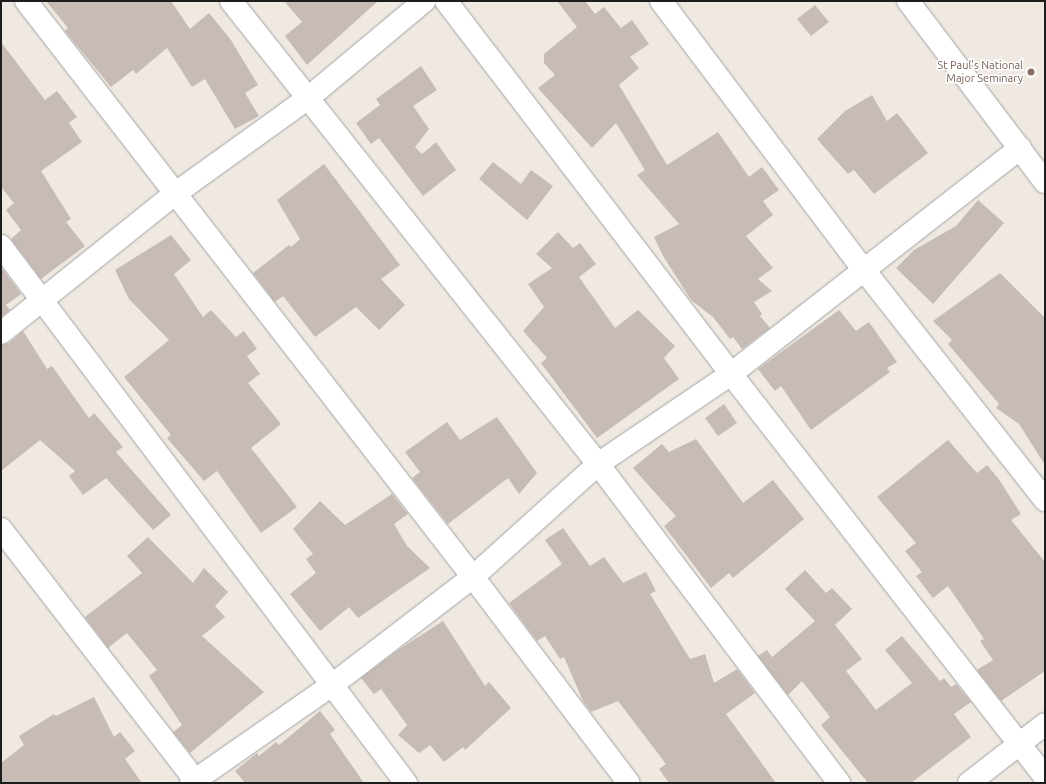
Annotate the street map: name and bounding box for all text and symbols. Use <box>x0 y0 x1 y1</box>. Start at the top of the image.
place label: St Paul's National Major Seminary <box>937 59 1023 85</box>
marker: St Paul's National Major Seminary <box>1026 67 1036 77</box>

